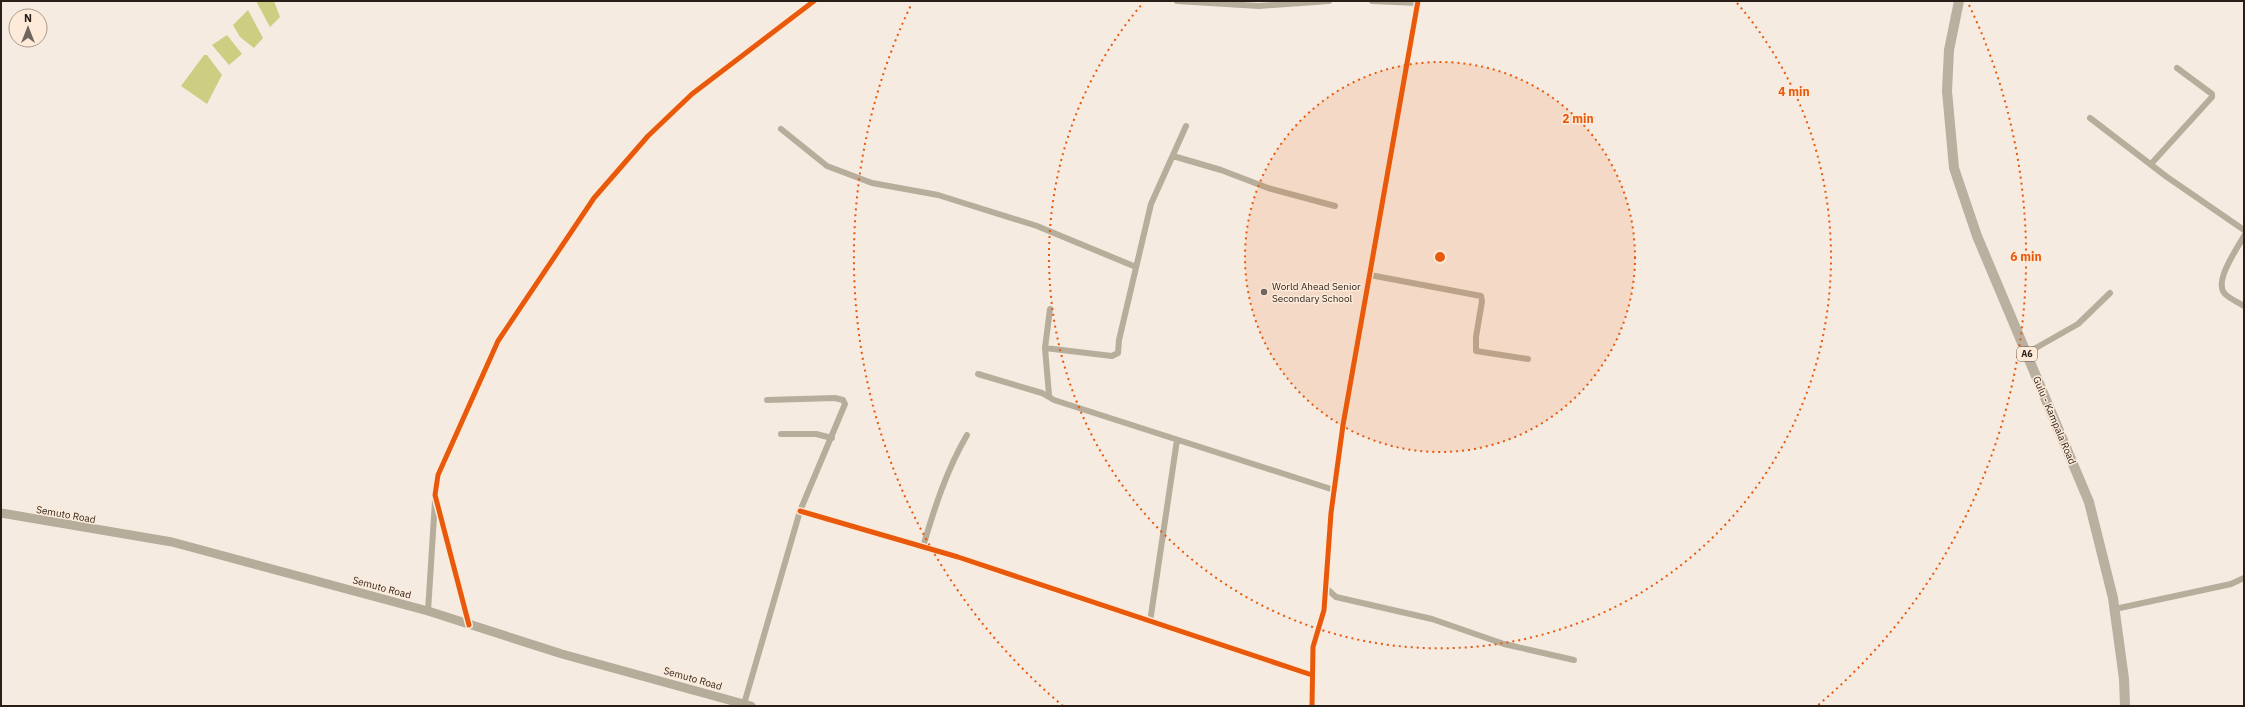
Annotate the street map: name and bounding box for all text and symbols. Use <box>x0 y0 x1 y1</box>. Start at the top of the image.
north arrow <box>8 8 48 48</box>
text: N <box>24 11 32 25</box>
text: 4 min <box>1778 84 1810 99</box>
text: 2 min <box>1562 111 1594 126</box>
text: 6 min <box>2010 249 2042 264</box>
centre of rings <box>1433 250 1447 264</box>
place label: World Ahead Senior Secondary School <box>1272 280 1361 305</box>
marker: World Ahead Senior Secondary School <box>1259 287 1269 297</box>
road number: A6 <box>2017 347 2037 361</box>
street label: Gulu - Kampala Road <box>2030 374 2079 466</box>
street label: Semuto Road <box>35 503 97 526</box>
street label: Semuto Road <box>351 573 413 602</box>
street label: Semuto Road <box>662 664 724 693</box>

